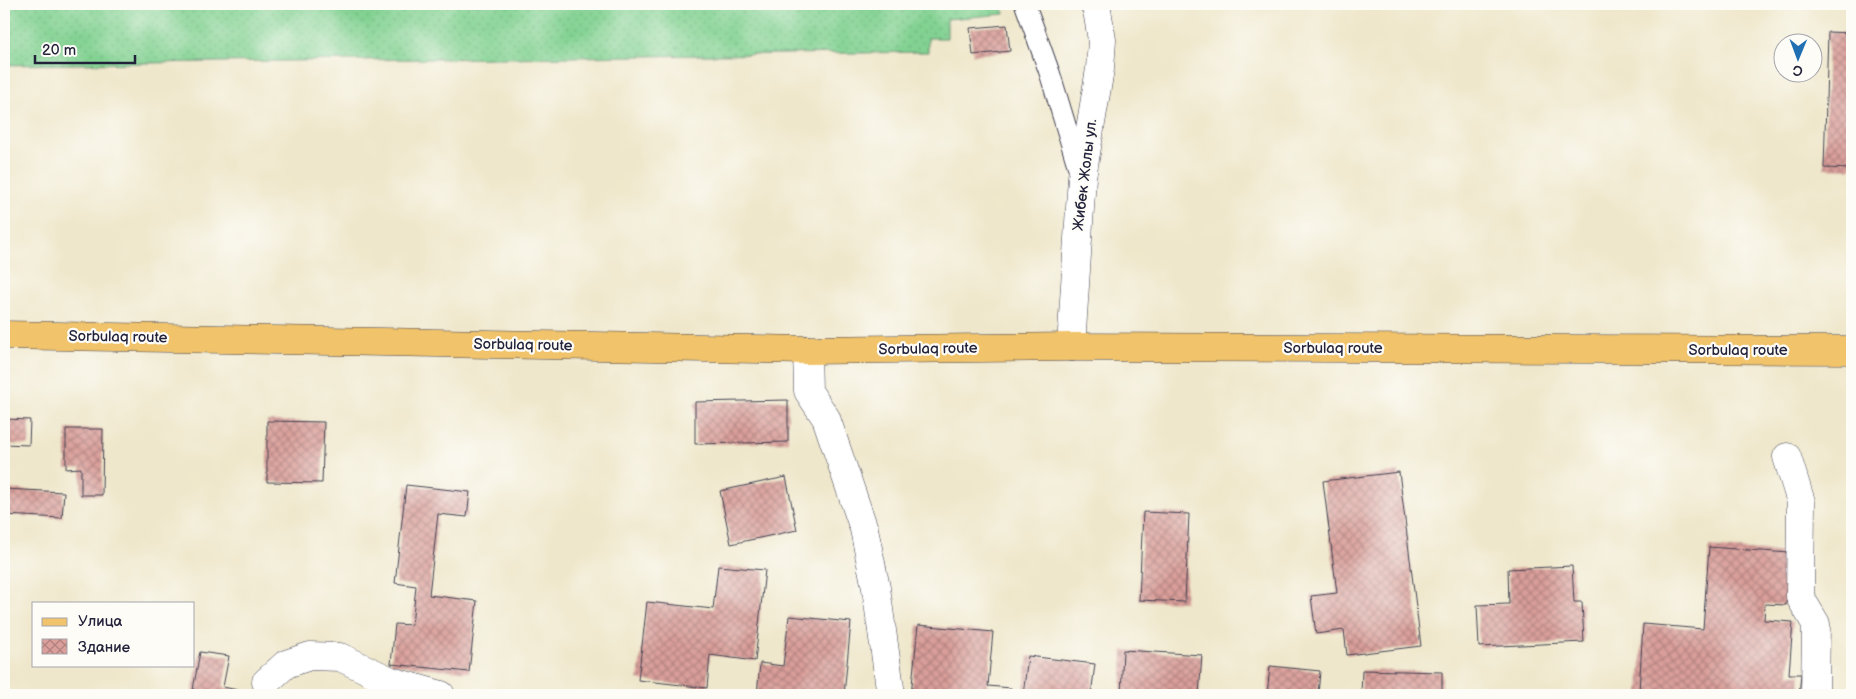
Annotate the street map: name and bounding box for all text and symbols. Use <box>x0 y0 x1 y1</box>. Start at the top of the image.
scale bar <box>35 32 135 64</box>
north arrow <box>1774 32 1824 82</box>
text: 20 m <box>42 41 76 60</box>
text: С <box>1793 62 1803 79</box>
street label: Жибек Жолы ул. <box>1069 118 1101 232</box>
street label: Sorbulaq route <box>68 327 168 347</box>
street label: Sorbulaq route <box>473 335 573 355</box>
street label: Sorbulaq route <box>878 339 978 359</box>
street label: Sorbulaq route <box>1283 339 1383 358</box>
street label: Sorbulaq route <box>1688 341 1788 360</box>
legend <box>32 602 195 666</box>
text: Улица <box>78 612 123 631</box>
text: Здание <box>78 638 130 657</box>

